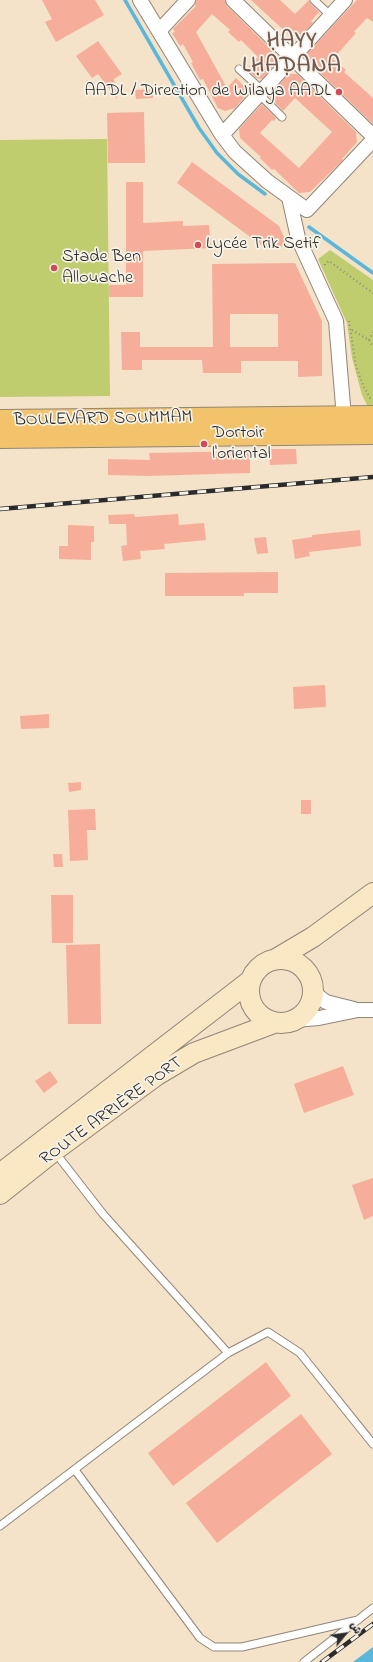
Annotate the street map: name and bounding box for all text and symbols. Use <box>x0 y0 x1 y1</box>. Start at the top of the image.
district label: ḤAYY LḤAḌANA <box>242 29 342 80</box>
place label: AADL / Direction de Wilaya AADL <box>84 81 331 103</box>
marker: AADL / Direction de Wilaya AADL <box>334 87 344 97</box>
place label: Lycée Trik Setif <box>206 234 321 256</box>
marker: Lycée Trik Setif <box>193 240 203 250</box>
place label: Stade Ben Allouache <box>62 247 141 290</box>
marker: Stade Ben Allouache <box>49 263 59 273</box>
street label: BOULEVARD SOUMMAM <box>13 408 193 432</box>
place label: Dortoir l'oriental <box>212 423 271 466</box>
marker: Dortoir l'oriental <box>199 439 209 449</box>
street label: ROUTE ARRIÈRE PORT <box>37 1053 187 1171</box>
north arrow <box>325 1614 365 1654</box>
text: ش <box>345 1619 365 1637</box>

